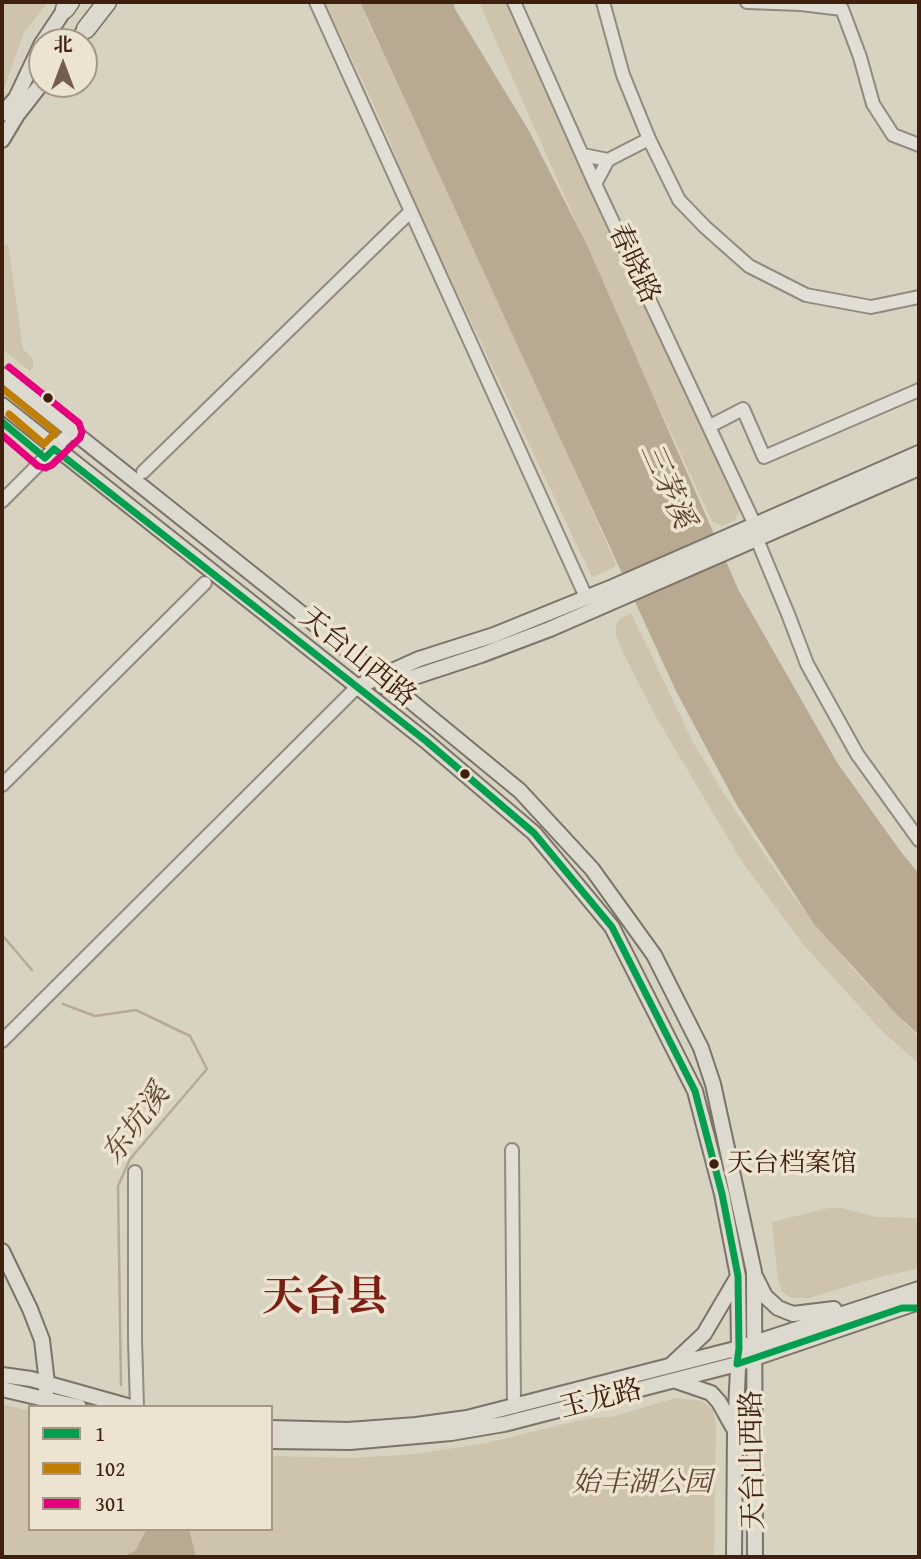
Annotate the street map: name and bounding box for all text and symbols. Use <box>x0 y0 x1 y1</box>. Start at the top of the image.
north arrow <box>28 28 98 98</box>
text: 北 <box>53 30 73 58</box>
street label: 春晓路 <box>600 219 666 309</box>
unlabelled marker <box>41 391 55 405</box>
water label: 三茅溪 <box>631 438 701 534</box>
street label: 天台山西路 <box>292 601 422 715</box>
unlabelled marker <box>458 767 472 781</box>
water label: 东坑溪 <box>96 1078 178 1172</box>
place label: 天台档案馆 <box>727 1148 857 1180</box>
marker: 天台档案馆 <box>707 1157 721 1171</box>
district label: 天台县 <box>262 1274 388 1324</box>
street label: 玉龙路 <box>556 1374 646 1426</box>
street label: 天台山西路 <box>736 1390 772 1530</box>
legend <box>28 1405 273 1531</box>
text: 1 <box>95 1418 105 1449</box>
text: 102 <box>95 1453 125 1484</box>
park label: 始丰湖公园 <box>572 1467 712 1501</box>
text: 301 <box>95 1488 125 1519</box>

